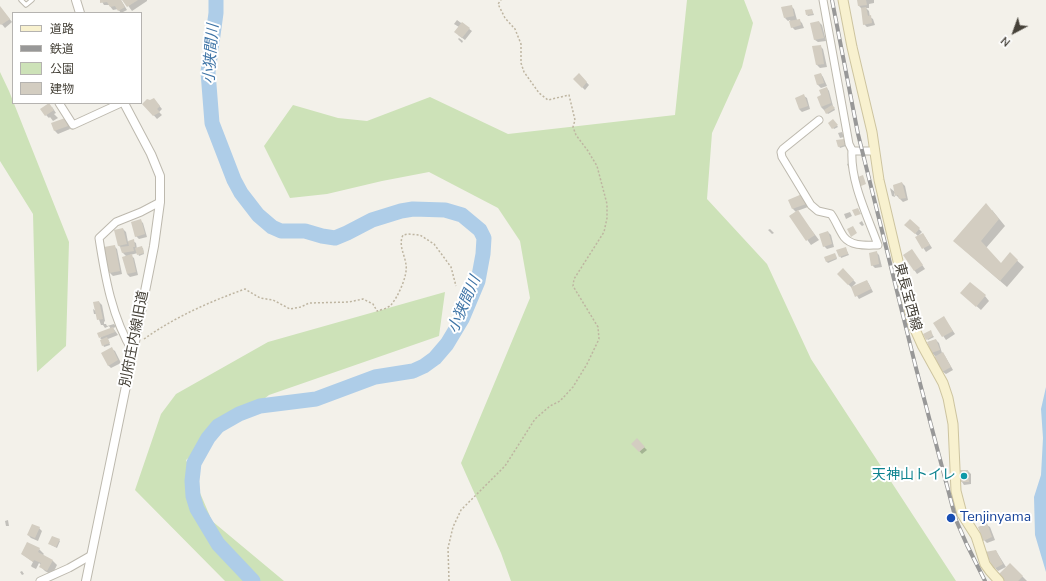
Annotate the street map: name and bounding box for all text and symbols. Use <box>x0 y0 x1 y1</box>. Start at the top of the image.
legend <box>12 12 142 104</box>
north arrow <box>994 12 1034 52</box>
text: 道路 <box>50 21 74 37</box>
water label: 小狭間川 <box>201 23 223 85</box>
text: N <box>998 33 1014 50</box>
text: 鉄道 <box>50 41 74 57</box>
text: 公園 <box>50 61 74 77</box>
text: 建物 <box>50 81 74 97</box>
street label: 東長宝西線 <box>890 261 924 333</box>
water label: 小狭間川 <box>445 274 485 336</box>
street label: 別府庄内線旧道 <box>117 289 153 389</box>
place label: 天神山トイレ <box>872 468 956 484</box>
marker: 天神山トイレ <box>959 471 969 481</box>
place label: Tenjinyama <box>960 510 1031 526</box>
marker: Tenjinyama <box>945 512 957 524</box>

